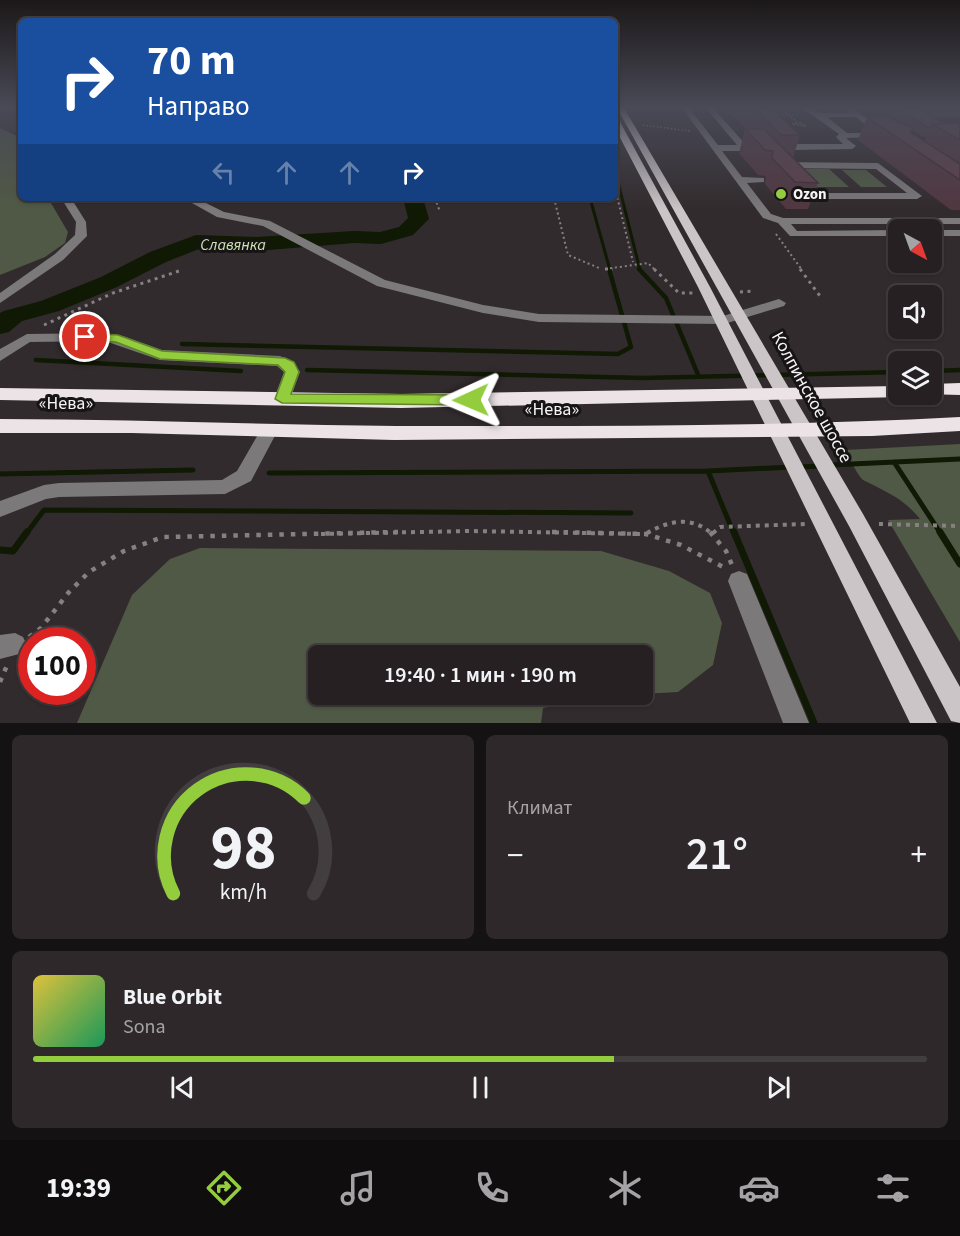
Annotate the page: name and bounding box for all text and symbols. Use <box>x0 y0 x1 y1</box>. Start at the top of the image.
text: 70 m <box>147 31 236 91</box>
icon: right <box>48 42 126 120</box>
text: Направо <box>147 87 250 126</box>
icon: left <box>207 156 240 189</box>
icon: ahead <box>270 156 303 189</box>
icon: ahead <box>333 156 366 189</box>
icon: right <box>396 156 429 189</box>
place label: Ozon <box>793 184 827 205</box>
marker: Ozon <box>774 187 788 201</box>
north arrow <box>888 219 942 273</box>
map controls <box>888 219 942 405</box>
water label: Славянка <box>200 234 266 256</box>
button: sound <box>888 285 942 339</box>
pin <box>59 311 110 362</box>
icon: arrive <box>68 320 101 353</box>
street label: Колпинское шоссе <box>765 327 858 468</box>
button: layers <box>888 351 942 405</box>
position arrow <box>439 368 503 432</box>
street label: «Нева» <box>39 391 93 416</box>
street label: «Нева» <box>525 397 579 422</box>
speed limit sign: 100 <box>18 627 96 705</box>
text: 19:40 · 1 мин · 190 m <box>384 659 577 691</box>
text: Климат <box>507 794 573 822</box>
text: 98 <box>210 804 276 893</box>
text: 21° <box>686 823 748 887</box>
text: − <box>507 832 523 879</box>
text: + <box>911 832 927 879</box>
text: km/h <box>219 877 267 908</box>
text: Blue Orbit <box>123 981 222 1013</box>
text: Sona <box>123 1013 166 1041</box>
icon: previous <box>166 1071 199 1104</box>
icon: pause <box>464 1071 497 1104</box>
icon: next <box>762 1071 795 1104</box>
icon: directions <box>203 1167 245 1209</box>
icon: music <box>337 1167 379 1209</box>
icon: phone <box>471 1167 513 1209</box>
icon: climate <box>604 1167 646 1209</box>
icon: car <box>738 1167 780 1209</box>
icon: filters <box>872 1167 914 1209</box>
text: 19:39 <box>46 1169 111 1208</box>

